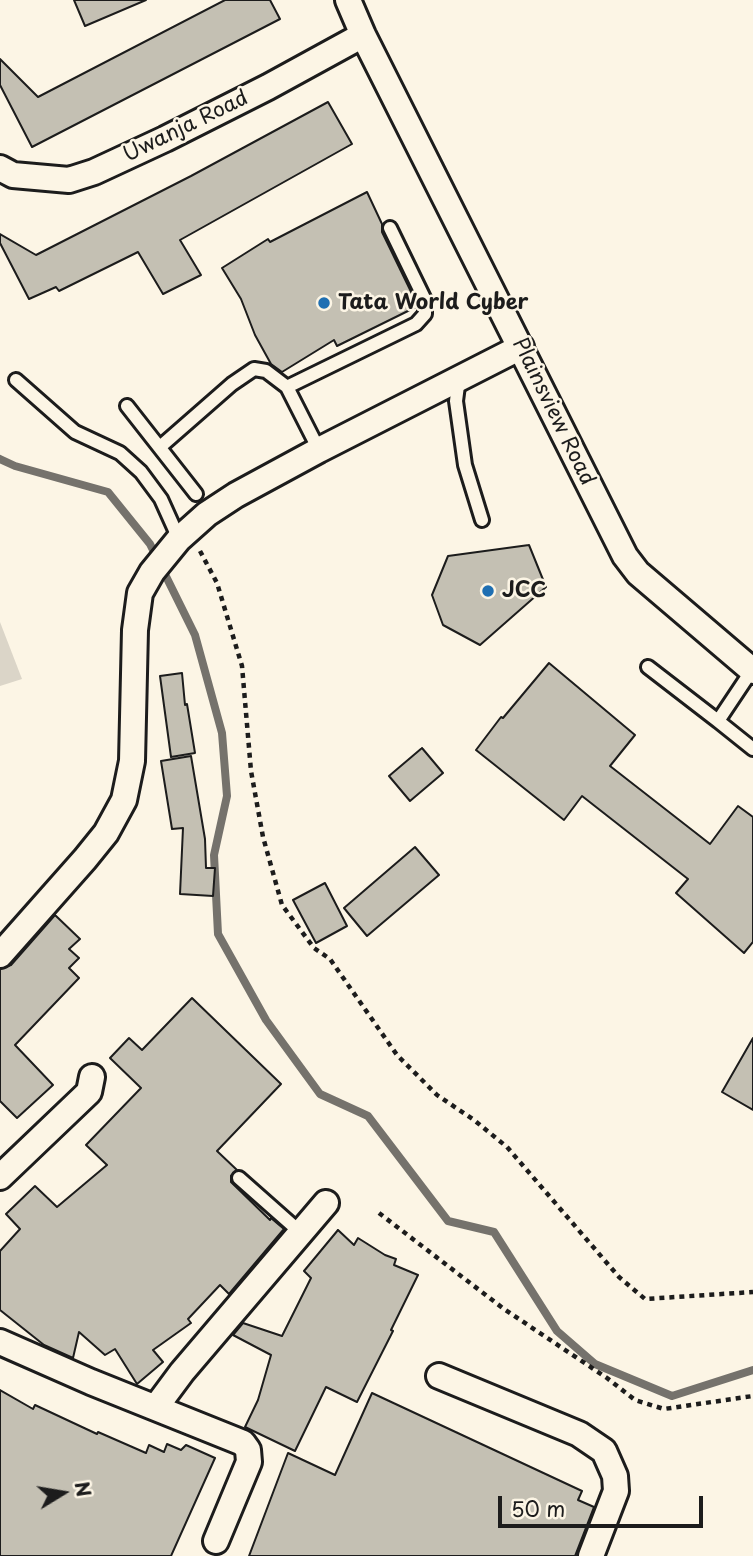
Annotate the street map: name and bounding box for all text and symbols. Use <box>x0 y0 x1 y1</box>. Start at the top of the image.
street label: Uwanja Road <box>120 86 252 168</box>
place label: Tata World Cyber <box>338 290 528 316</box>
marker: Tata World Cyber <box>316 295 332 311</box>
street label: Plainsview Road <box>506 334 600 490</box>
place label: JCC <box>502 578 546 604</box>
marker: JCC <box>480 583 496 599</box>
north arrow <box>28 1458 98 1528</box>
text: N <box>68 1479 99 1499</box>
scale bar <box>501 1482 706 1526</box>
text: 50 m <box>511 1492 565 1524</box>

